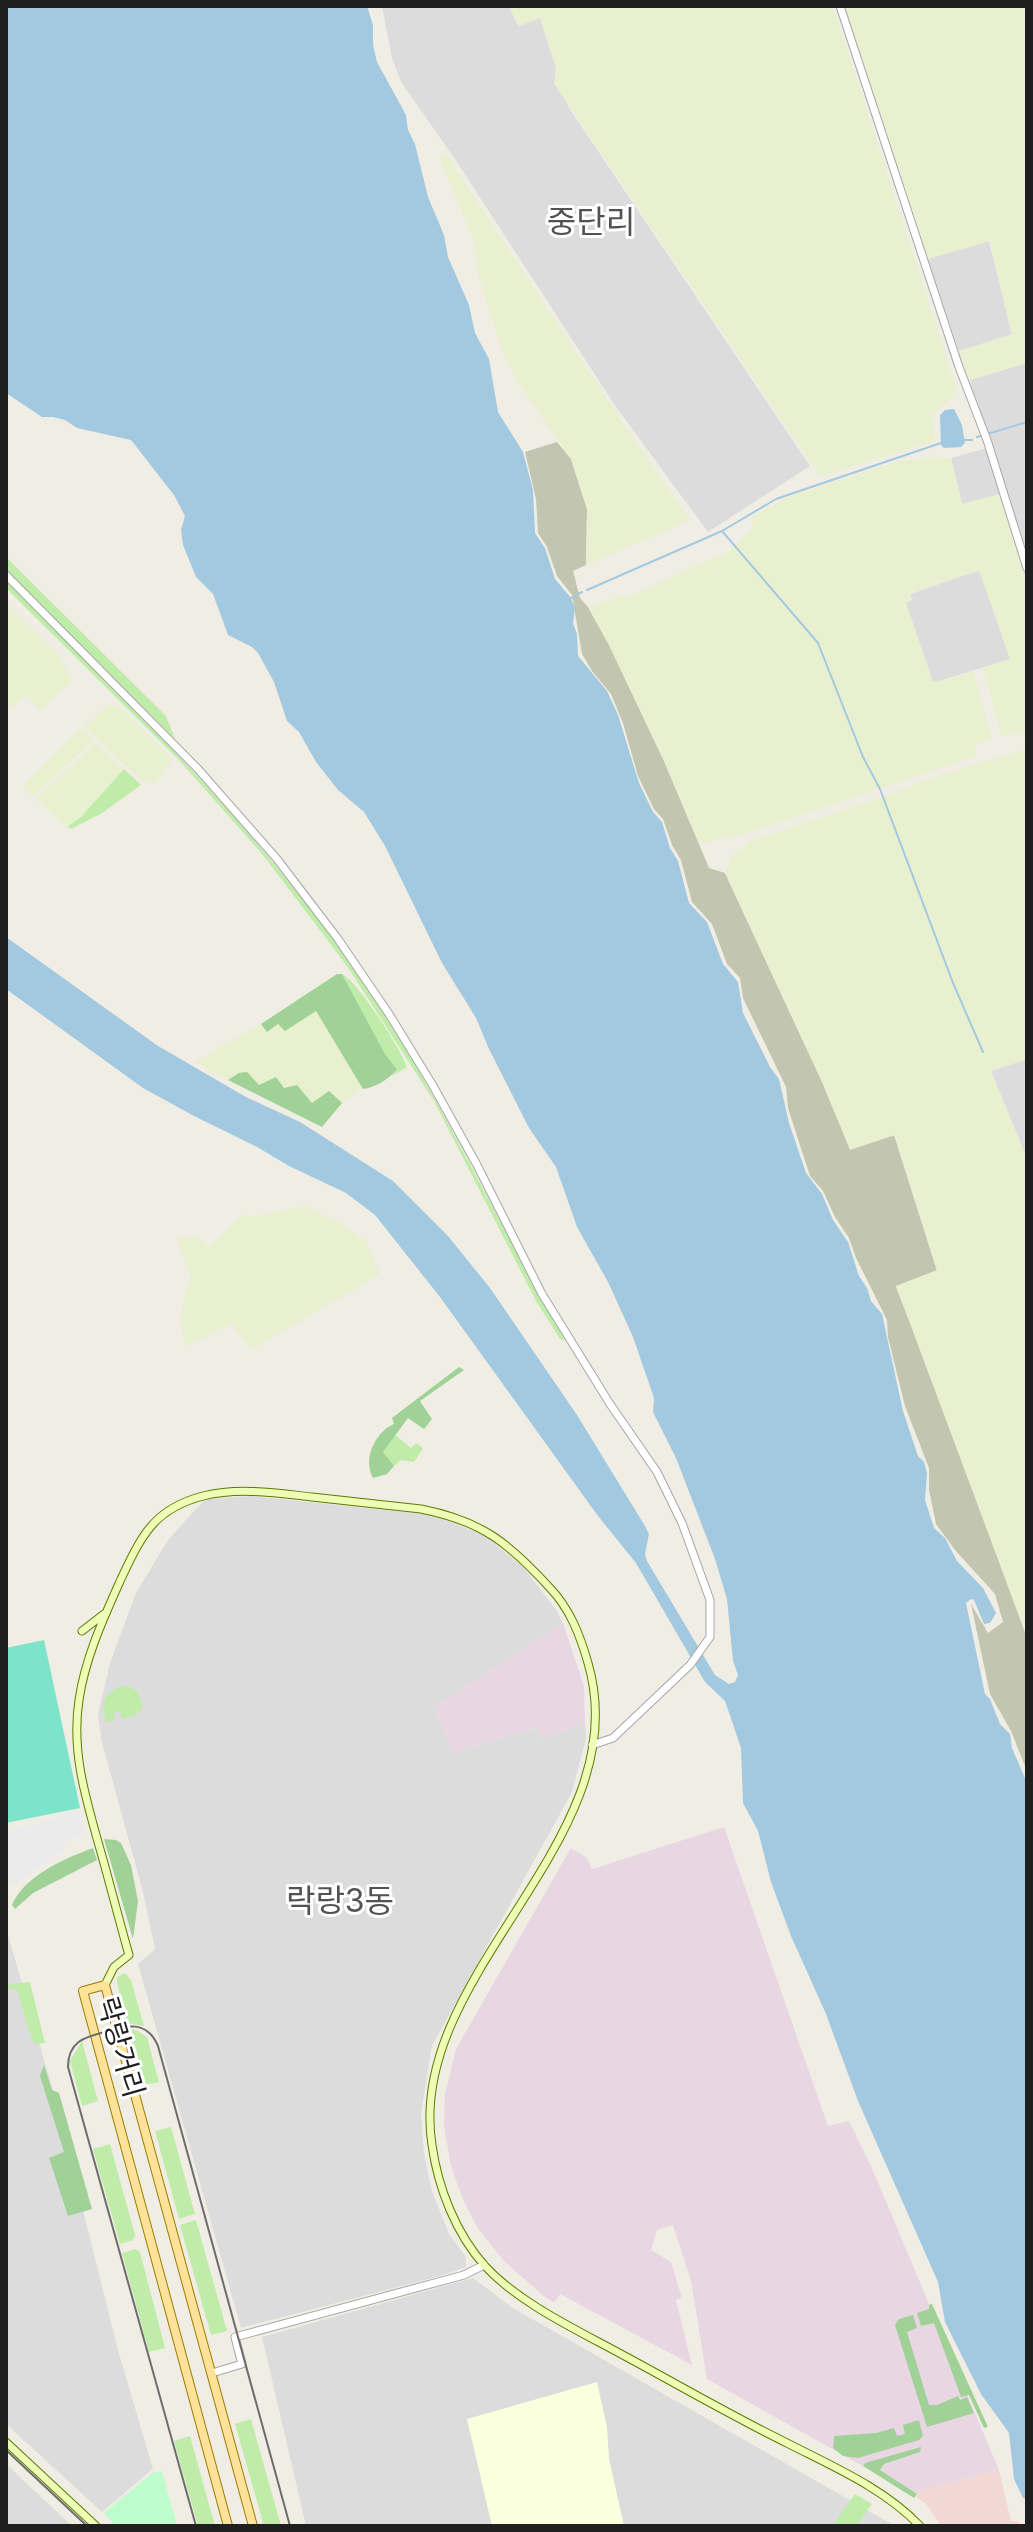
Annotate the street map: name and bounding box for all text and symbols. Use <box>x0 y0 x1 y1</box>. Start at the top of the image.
district label: 중단리 <box>547 202 635 241</box>
district label: 락랑3동 <box>286 1881 394 1920</box>
street label: 락랑거리 <box>90 1993 152 2101</box>

